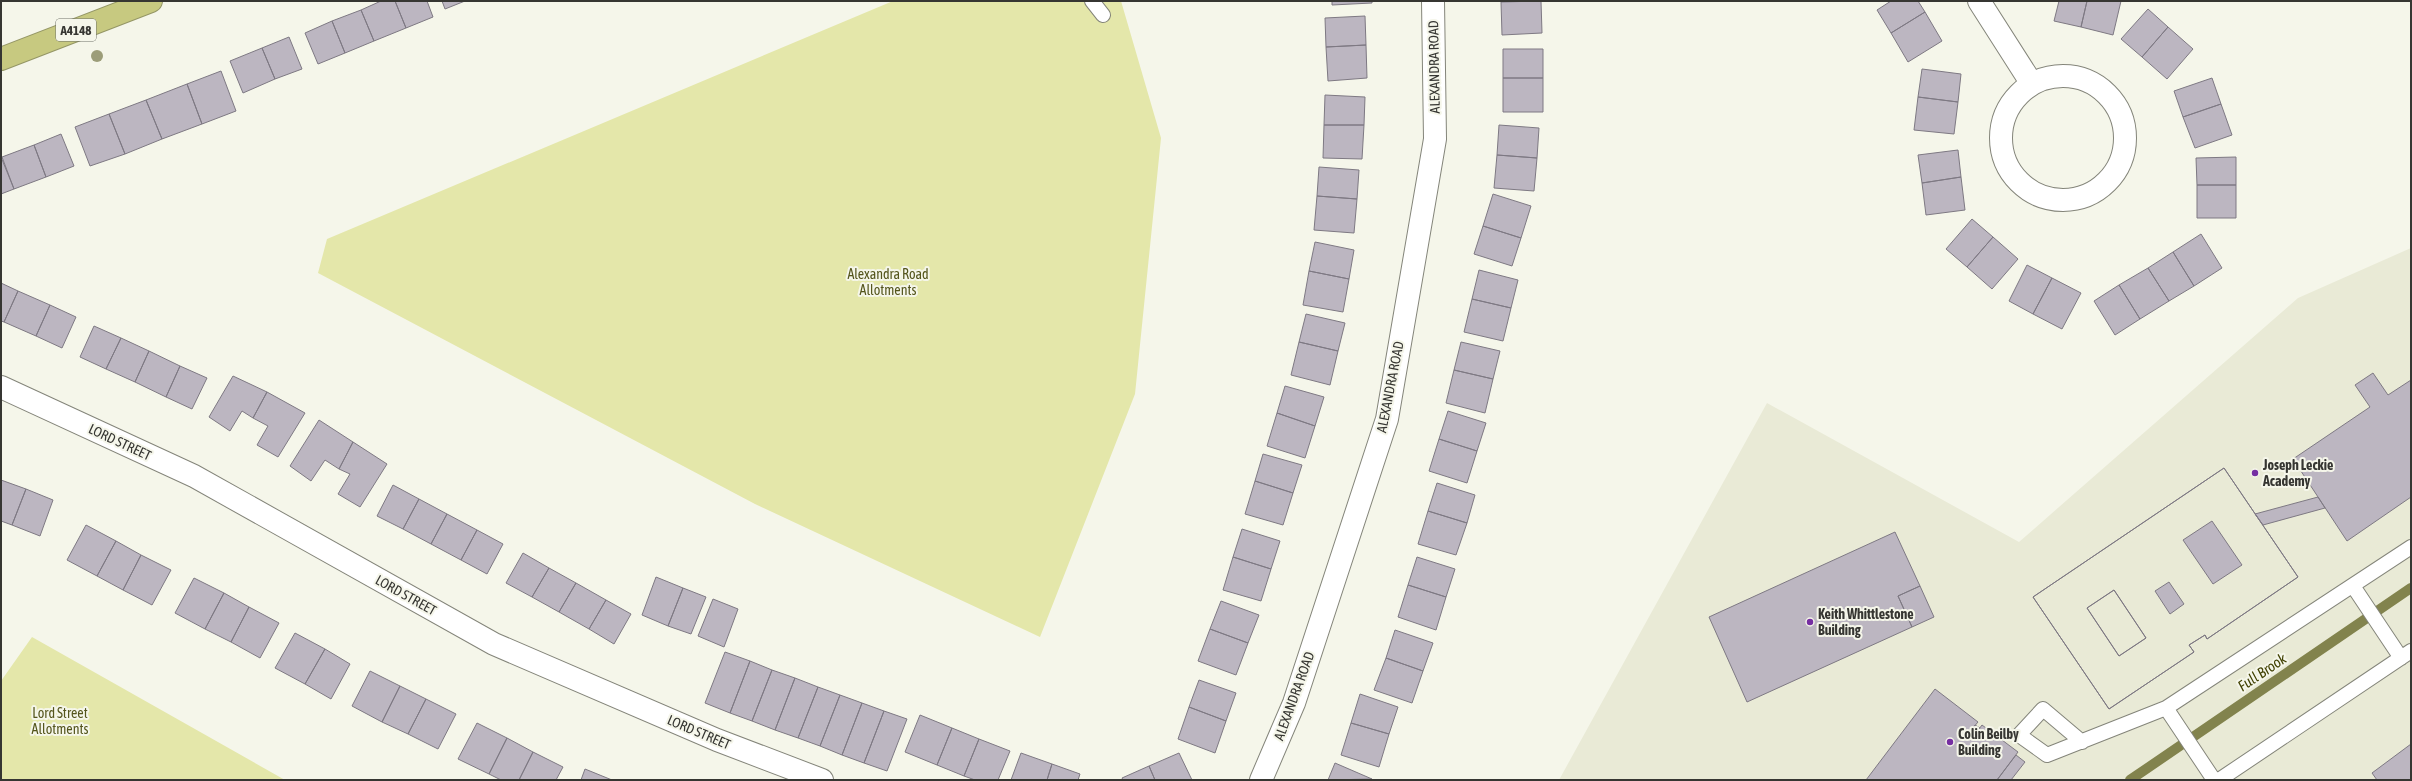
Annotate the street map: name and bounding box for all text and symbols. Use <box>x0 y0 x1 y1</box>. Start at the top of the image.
road number: A4148 <box>56 19 96 41</box>
street label: ALEXANDRA ROAD <box>1425 20 1443 114</box>
park label: Alexandra Road Allotments <box>847 266 929 298</box>
street label: ALEXANDRA ROAD <box>1373 340 1407 434</box>
street label: LORD STREET <box>86 421 154 463</box>
place label: Joseph Leckie Academy <box>2262 457 2333 489</box>
marker: Joseph Leckie Academy <box>2250 468 2260 478</box>
street label: LORD STREET <box>373 572 439 618</box>
place label: Keith Whittlestone Building <box>1818 606 1914 638</box>
marker: Keith Whittlestone Building <box>1805 617 1815 627</box>
street label: ALEXANDRA ROAD <box>1271 649 1317 742</box>
water label: Full Brook <box>2234 649 2290 694</box>
park label: Lord Street Allotments <box>32 705 89 737</box>
street label: LORD STREET <box>665 712 733 752</box>
place label: Colin Beilby Building <box>1958 726 2019 758</box>
marker: Colin Beilby Building <box>1945 737 1955 747</box>

